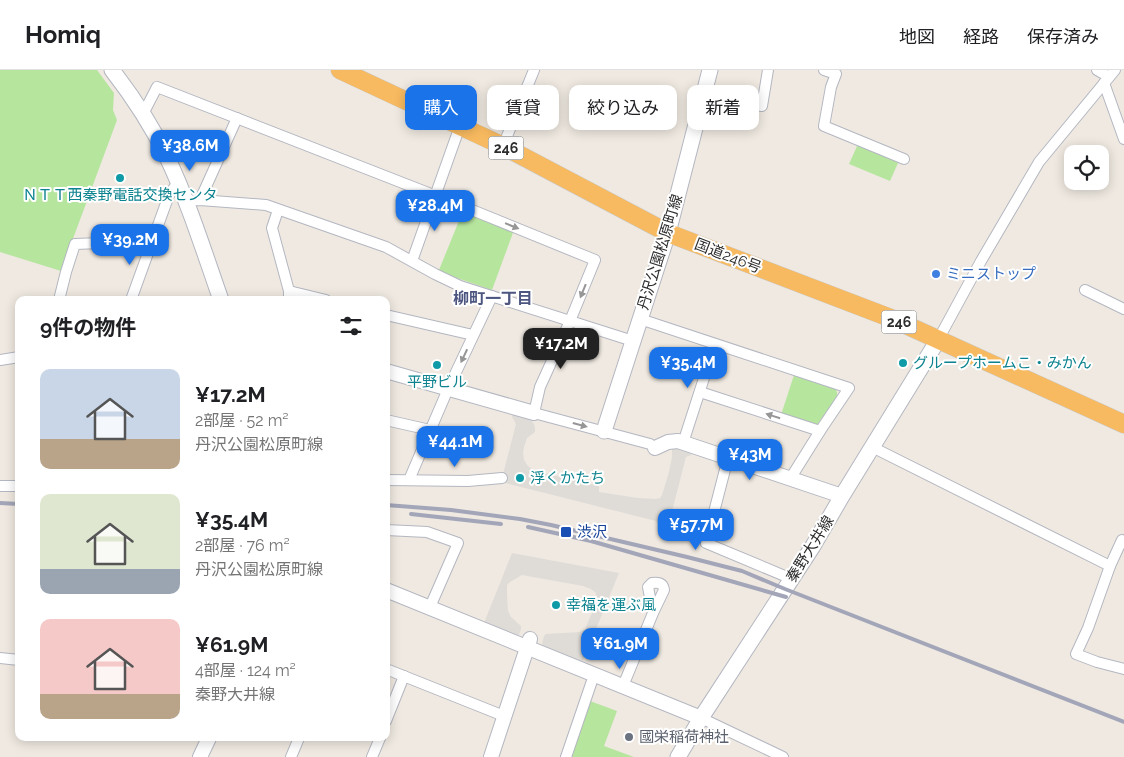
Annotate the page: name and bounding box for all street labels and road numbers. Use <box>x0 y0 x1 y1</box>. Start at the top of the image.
road number: 246 <box>488 136 524 160</box>
street label: 丹沢公園松原町線 <box>634 192 686 312</box>
street label: 国道246号 <box>692 235 764 277</box>
road number: 246 <box>882 310 916 334</box>
street label: 秦野大井線 <box>782 512 838 586</box>

